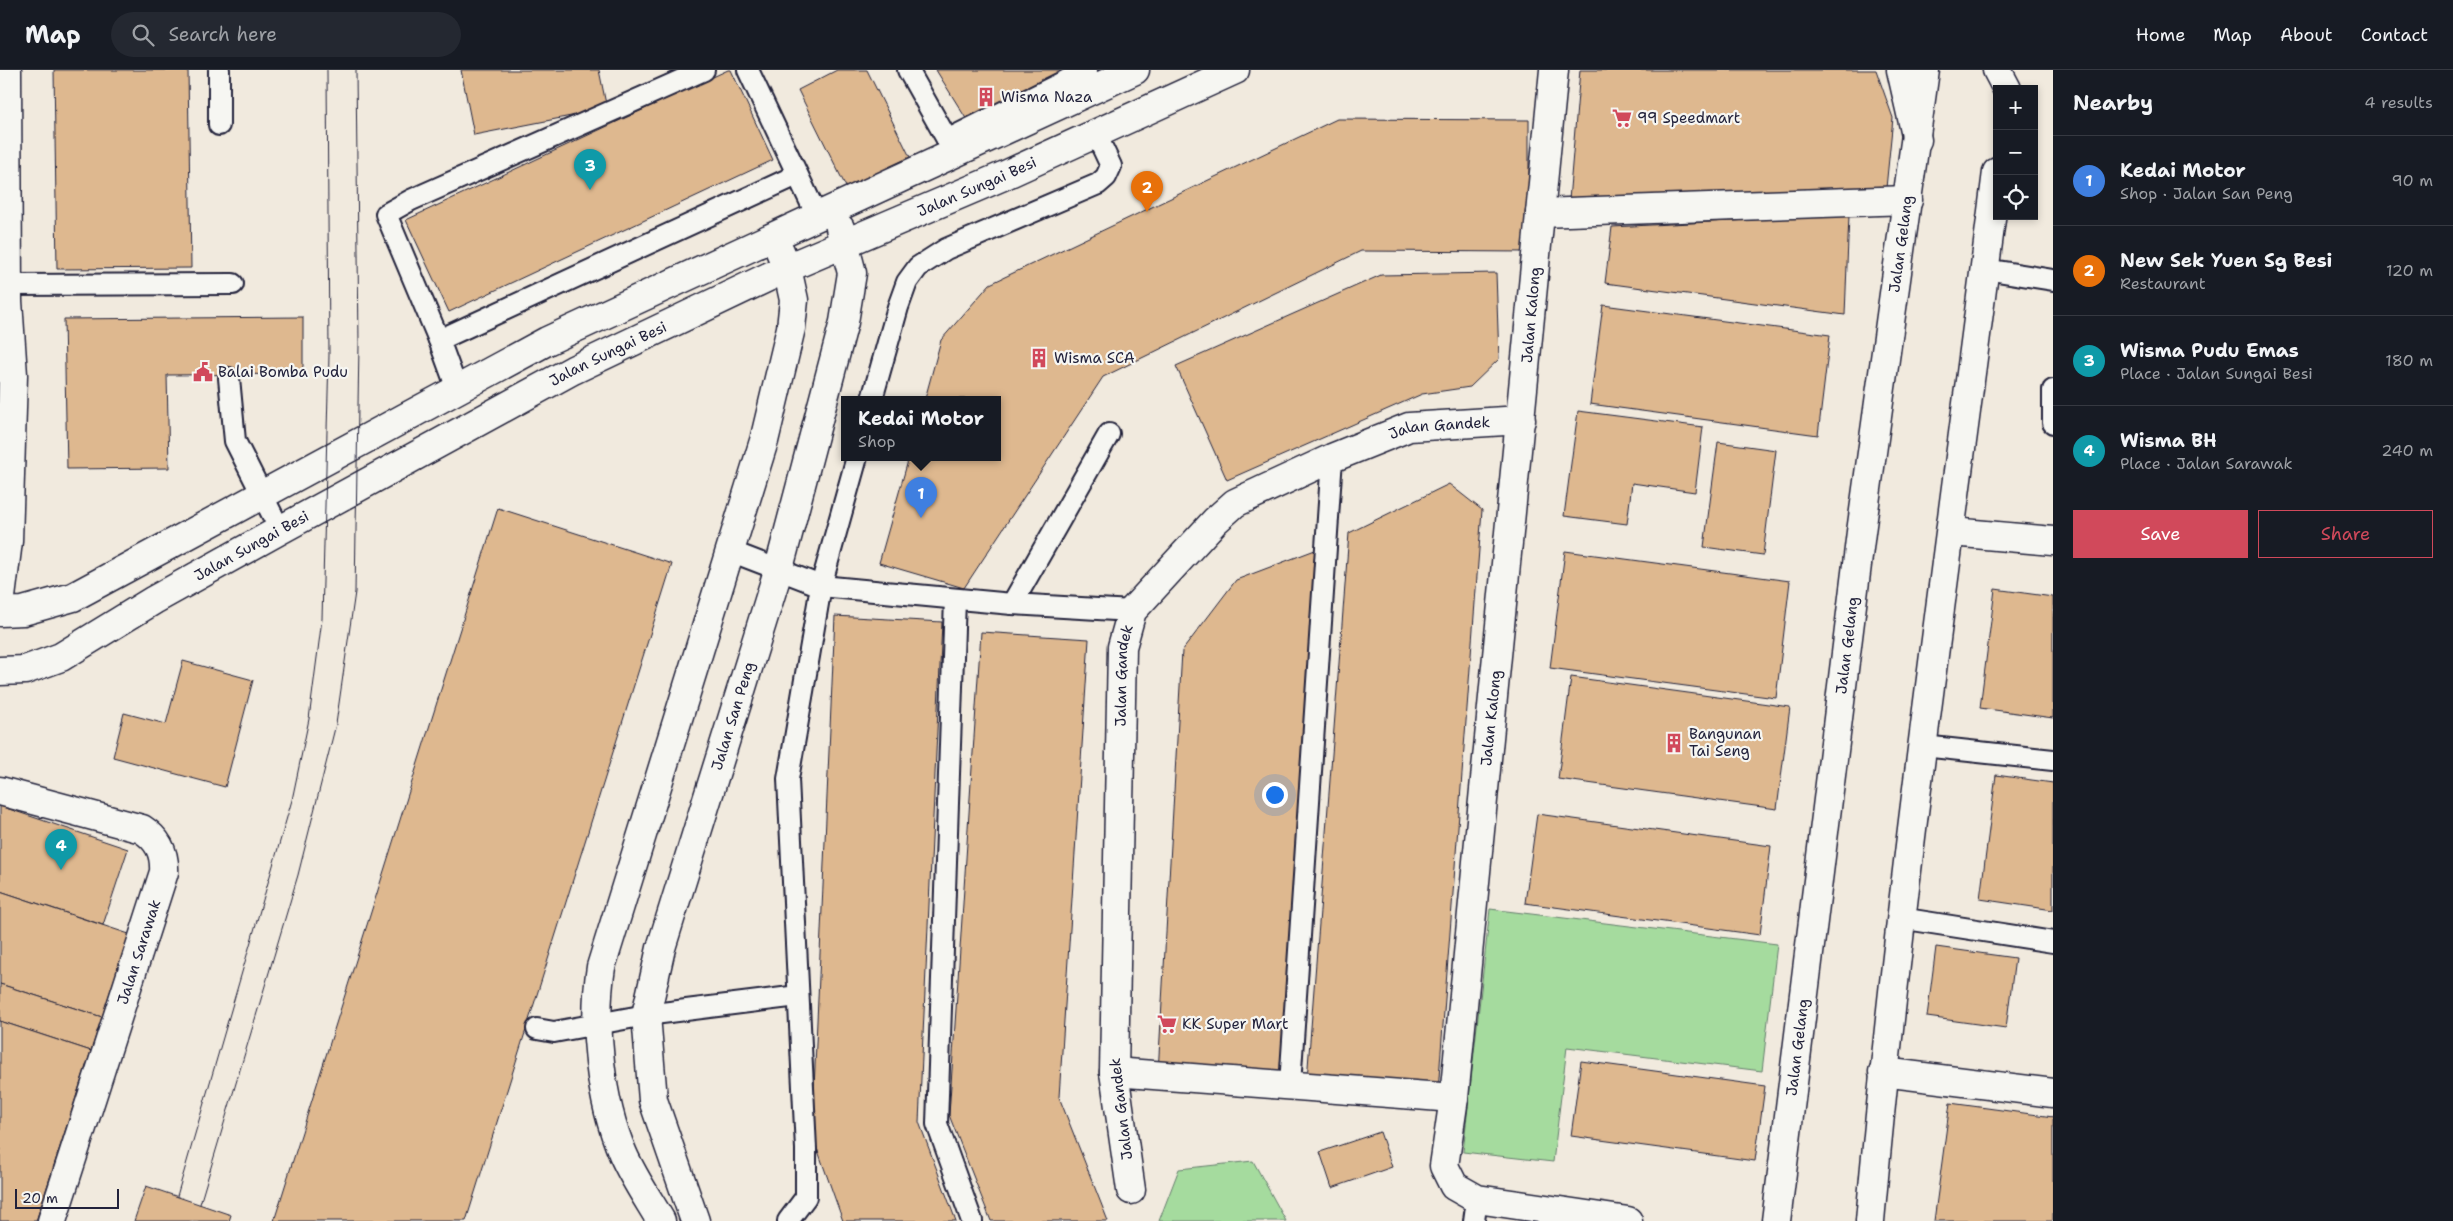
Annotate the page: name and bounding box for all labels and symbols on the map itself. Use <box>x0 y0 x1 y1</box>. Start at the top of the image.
building icon: Wisma Naza <box>975 86 997 108</box>
place label: Wisma Naza <box>1001 87 1093 107</box>
supermarket icon: 99 Speedmart <box>1611 107 1633 129</box>
place label: 99 Speedmart <box>1637 108 1740 128</box>
pin: 3 <box>574 149 606 190</box>
street label: Jalan Sungai Besi <box>914 152 1040 221</box>
pin: 2 <box>1131 171 1163 212</box>
street label: Jalan Gelang <box>1884 194 1918 294</box>
street label: Jalan Kalong <box>1517 266 1545 364</box>
street label: Jalan Sungai Besi <box>546 317 670 391</box>
building icon: Wisma SCA <box>1028 347 1050 369</box>
place label: Wisma SCA <box>1054 348 1135 368</box>
public building icon: Balai Bomba Pudu <box>192 361 214 383</box>
place label: Balai Bomba Pudu <box>218 362 348 382</box>
street label: Jalan Gandek <box>1386 412 1491 444</box>
pin: 1 <box>905 477 937 518</box>
street label: Jalan Sungai Besi <box>191 506 313 586</box>
street label: Jalan Gelang <box>1831 595 1863 695</box>
street label: Jalan Gandek <box>1111 622 1138 727</box>
street label: Jalan San Peng <box>707 659 759 773</box>
street label: Jalan Kalong <box>1476 669 1506 767</box>
place label: Bangunan Tai Seng <box>1689 724 1761 761</box>
building icon: Bangunan Tai Seng <box>1663 732 1685 754</box>
your location <box>1262 782 1288 808</box>
pin: 4 <box>45 829 77 870</box>
street label: Jalan Sarawak <box>113 897 165 1007</box>
street label: Jalan Gelang <box>1781 997 1813 1097</box>
supermarket icon: KK Super Mart <box>1156 1013 1178 1035</box>
place label: KK Super Mart <box>1182 1014 1288 1034</box>
street label: Jalan Gandek <box>1105 1057 1137 1161</box>
scale bar <box>15 1186 119 1209</box>

